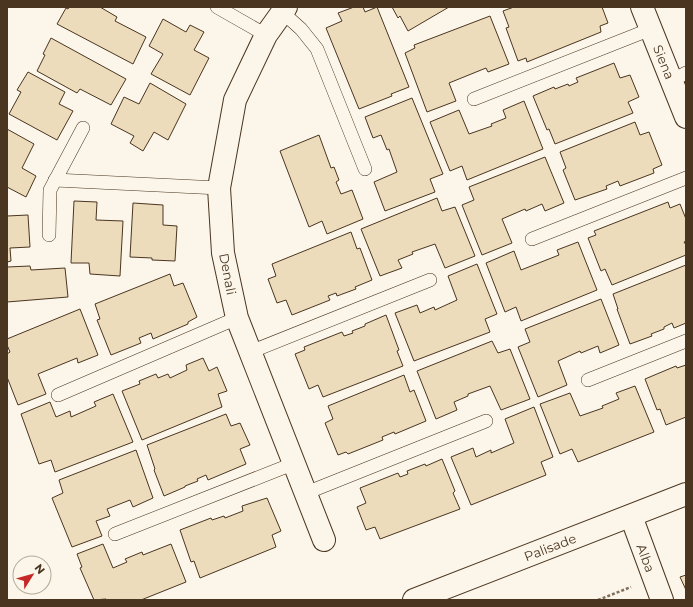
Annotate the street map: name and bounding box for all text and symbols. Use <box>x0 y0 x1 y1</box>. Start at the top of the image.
street label: Siena <box>650 42 678 82</box>
street label: Denali <box>216 252 240 296</box>
street label: Palisade <box>522 530 578 564</box>
street label: Alba <box>633 542 659 574</box>
north arrow <box>12 555 52 595</box>
text: N <box>32 561 48 577</box>

